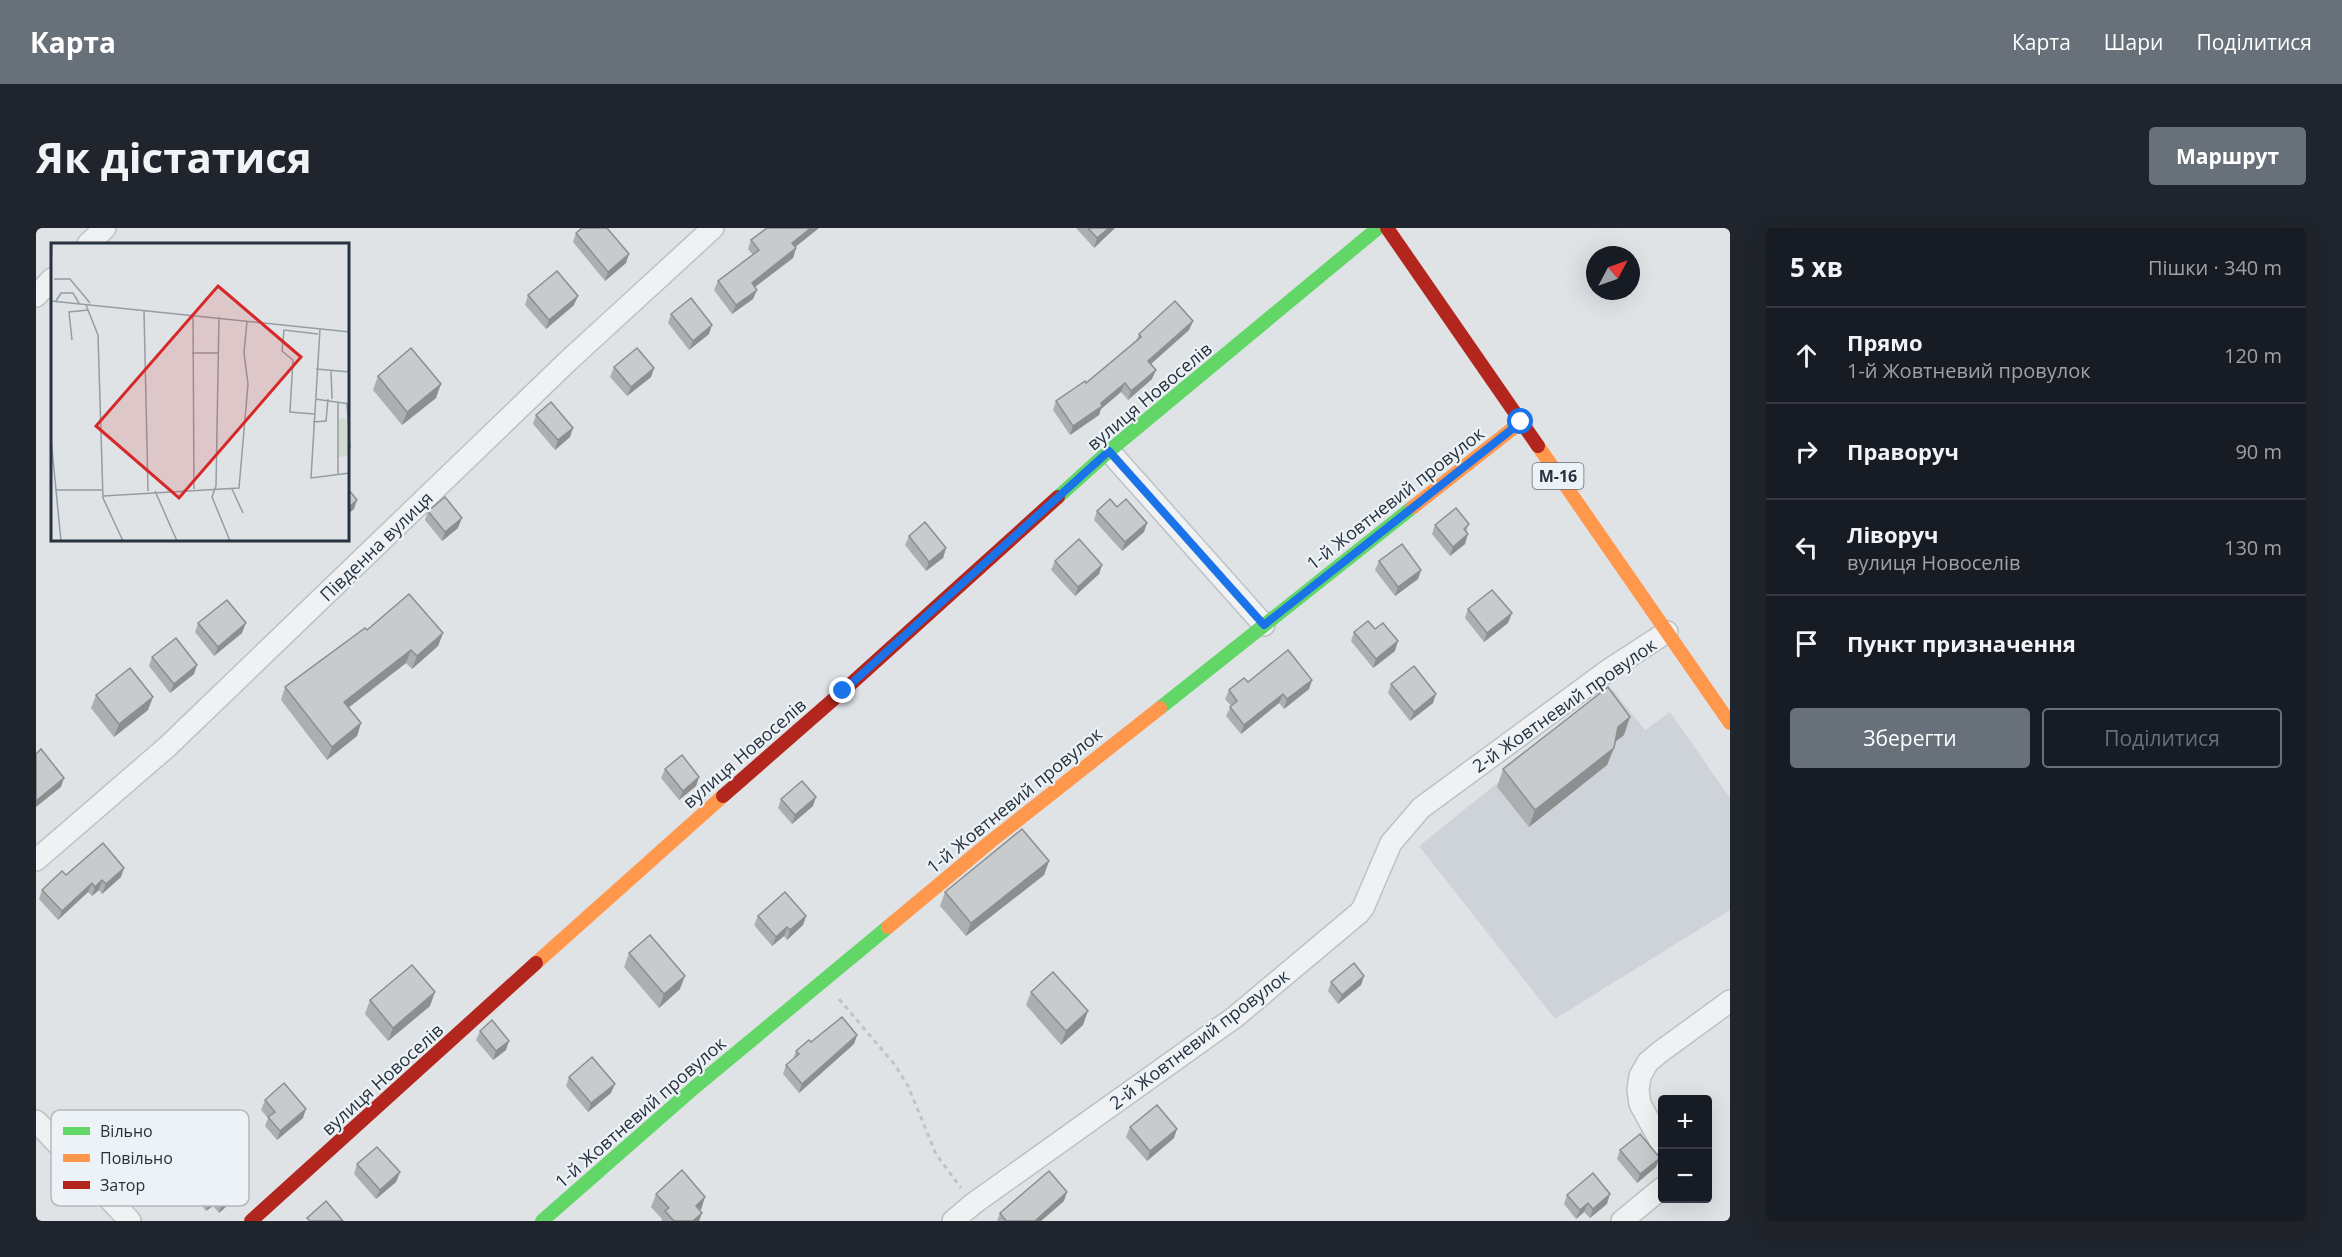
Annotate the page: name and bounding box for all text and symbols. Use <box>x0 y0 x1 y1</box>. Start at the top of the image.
text: Карта <box>30 23 116 61</box>
text: Карта <box>2012 28 2071 56</box>
text: Шари <box>2104 28 2163 56</box>
text: Поділитися <box>2196 28 2312 56</box>
button: Маршрут <box>2149 127 2306 185</box>
text: Як дістатися <box>36 128 312 185</box>
inset map <box>51 243 350 542</box>
north arrow <box>1586 246 1640 300</box>
text: 5 хв <box>1790 249 1843 285</box>
text: Пішки · 340 m <box>2148 254 2282 281</box>
text: Прямо <box>1847 327 1923 357</box>
street label: вулиця Новоселів <box>1081 337 1217 455</box>
icon: ahead <box>1790 339 1823 372</box>
text: 120 m <box>2224 342 2282 369</box>
text: 1-й Жовтневий провулок <box>1847 357 2091 384</box>
route start <box>1507 408 1533 434</box>
street label: 1-й Жовтневий провулок <box>1301 421 1489 575</box>
icon: right <box>1790 435 1823 468</box>
text: Праворуч <box>1847 436 1959 466</box>
text: 90 m <box>2235 438 2282 465</box>
road number: М-16 <box>1532 463 1583 489</box>
street label: Південна вулиця <box>314 486 438 606</box>
text: Ліворуч <box>1847 519 1938 549</box>
icon: left <box>1790 531 1823 564</box>
text: 130 m <box>2224 534 2282 561</box>
text: вулиця Новоселів <box>1847 549 2021 576</box>
icon: arrive <box>1790 627 1823 660</box>
text: Пункт призначення <box>1847 628 2076 658</box>
street label: 2-й Жовтневий провулок <box>1467 632 1661 778</box>
route end <box>829 677 855 703</box>
street label: вулиця Новоселів <box>677 693 811 813</box>
button: Зберегти <box>1790 708 2030 768</box>
button: Поділитися <box>2042 708 2282 768</box>
street label: 1-й Жовтневий провулок <box>921 721 1107 878</box>
street label: 2-й Жовтневий провулок <box>1104 963 1294 1115</box>
street label: вулиця Новоселів <box>316 1018 448 1140</box>
street label: 1-й Жовтневий провулок <box>549 1031 731 1193</box>
map controls <box>1658 1095 1712 1203</box>
button: + <box>1658 1095 1712 1149</box>
legend <box>51 1110 249 1206</box>
text: Вільно <box>100 1120 153 1142</box>
text: Повільно <box>100 1147 173 1169</box>
button: − <box>1658 1149 1712 1203</box>
text: Затор <box>100 1174 145 1196</box>

